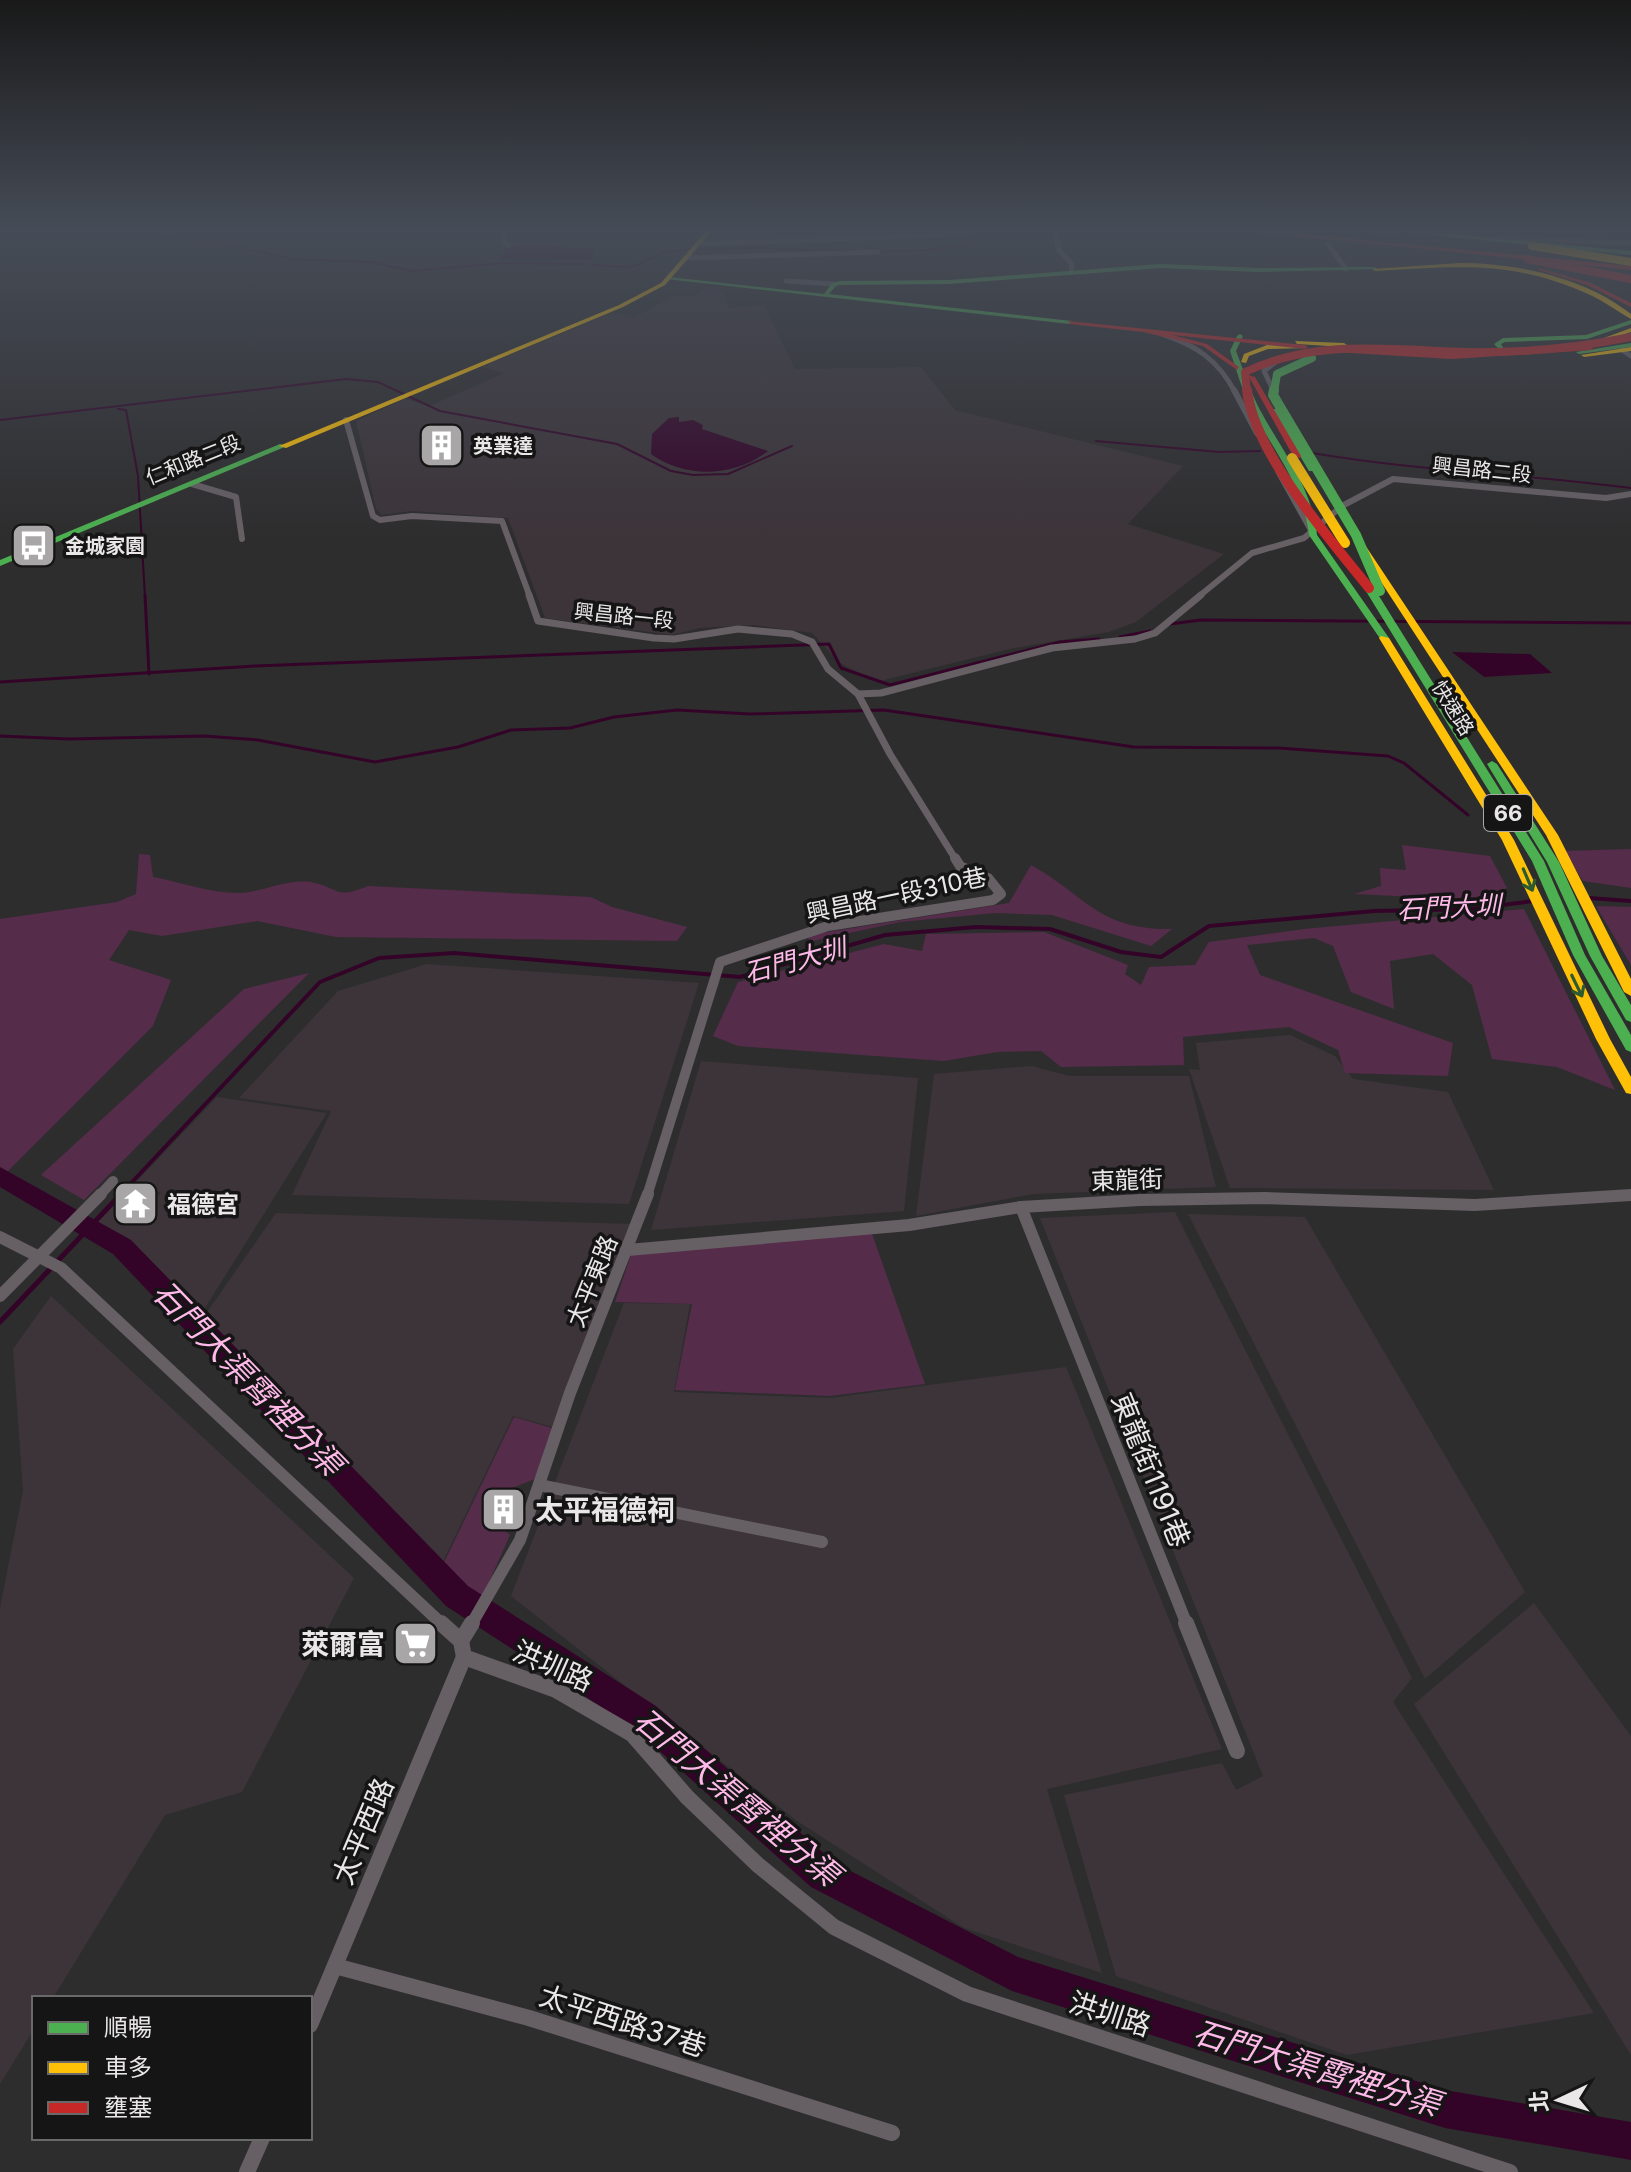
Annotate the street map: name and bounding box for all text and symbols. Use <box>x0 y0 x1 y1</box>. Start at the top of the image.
building icon: 英業達 <box>418 422 466 470</box>
street label: 仁和路二段 <box>142 430 244 490</box>
place label: 英業達 <box>473 434 533 458</box>
street label: 興昌路二段 <box>1431 453 1533 487</box>
bus stop icon: 金城家園 <box>10 522 58 570</box>
place label: 金城家園 <box>65 534 145 558</box>
street label: 興昌路一段 <box>573 599 675 633</box>
street label: 快速路 <box>1427 676 1479 740</box>
road number: 66 <box>1484 795 1532 831</box>
street label: 興昌路一段310巷 <box>803 862 989 928</box>
one-way arrow <box>1521 867 1536 892</box>
water label: 石門大圳 <box>1396 889 1506 925</box>
water label: 石門大圳 <box>741 931 853 988</box>
one-way arrow <box>1570 974 1585 998</box>
street label: 東龍街 <box>1091 1164 1163 1196</box>
temple icon: 福德宮 <box>112 1180 160 1228</box>
place label: 福德宮 <box>167 1190 239 1219</box>
street label: 太平東路 <box>561 1231 623 1331</box>
water label: 石門大渠霄裡分渠 <box>145 1272 354 1486</box>
street label: 東龍街1191巷 <box>1105 1388 1197 1552</box>
building icon: 太平福德祠 <box>480 1486 528 1534</box>
place label: 太平福德祠 <box>535 1493 675 1527</box>
supermarket icon: 萊爾富 <box>392 1620 440 1668</box>
place label: 萊爾富 <box>301 1627 385 1661</box>
street label: 洪圳路 <box>508 1633 598 1699</box>
water label: 石門大渠霄裡分渠 <box>626 1700 851 1897</box>
street label: 太平西路 <box>325 1773 401 1889</box>
street label: 太平西路37巷 <box>535 1978 711 2064</box>
street label: 洪圳路 <box>1065 1985 1155 2043</box>
legend <box>32 1996 312 2140</box>
water label: 石門大渠霄裡分渠 <box>1189 2012 1449 2125</box>
text: 順暢 <box>104 2013 152 2042</box>
text: 車多 <box>104 2053 152 2082</box>
north arrow <box>1519 2060 1599 2140</box>
text: 北 <box>1525 2090 1553 2113</box>
text: 壅塞 <box>104 2093 152 2122</box>

